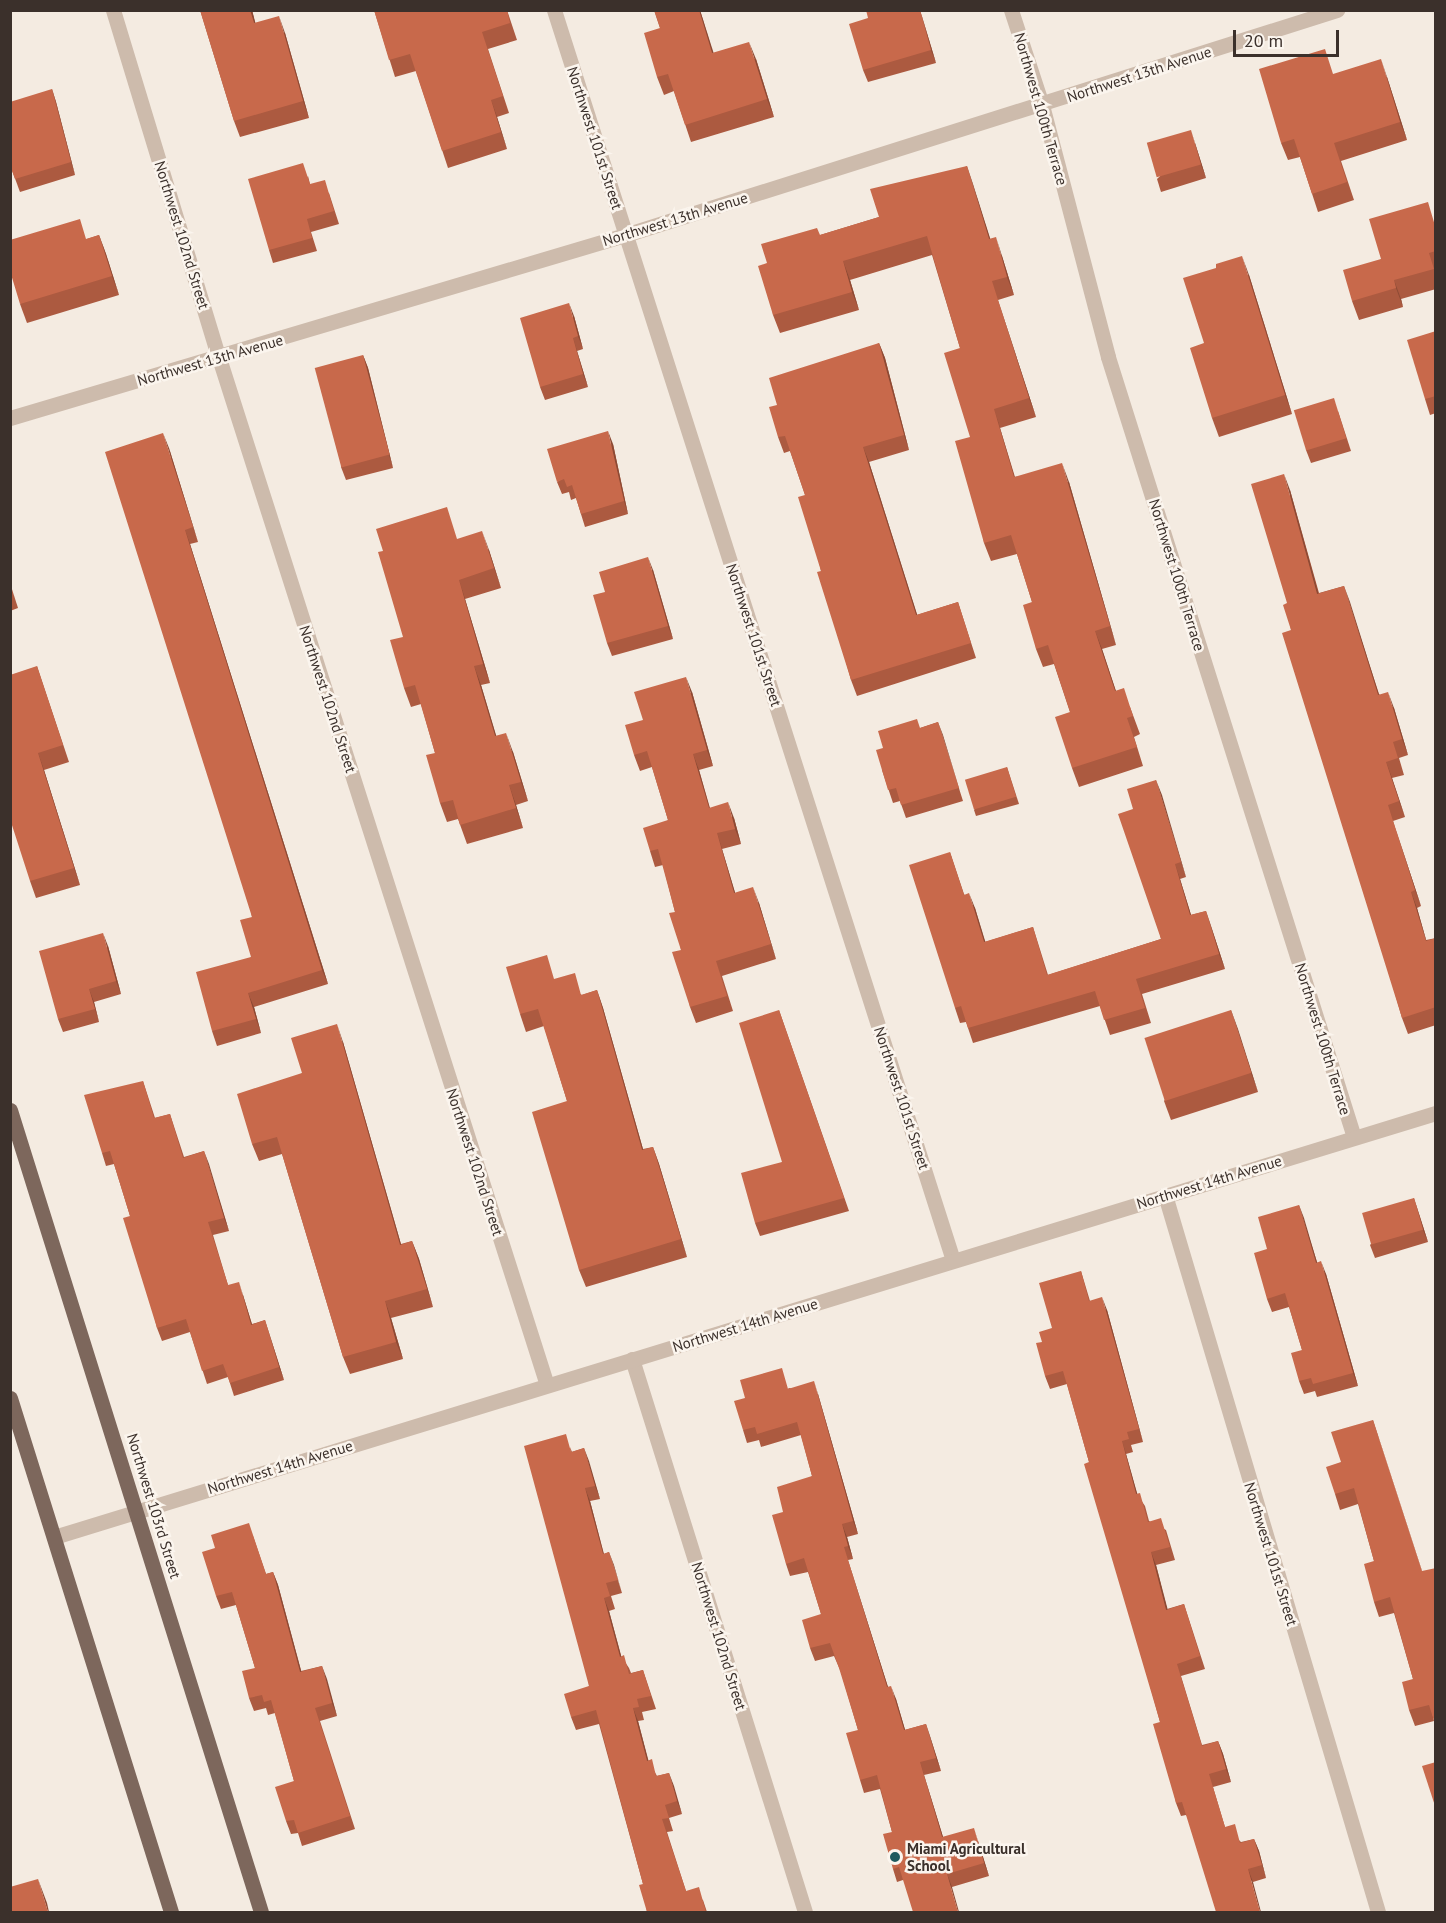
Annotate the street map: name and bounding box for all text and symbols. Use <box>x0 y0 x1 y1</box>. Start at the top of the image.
scale bar <box>1236 18 1342 56</box>
text: 20 m <box>1244 29 1283 52</box>
street label: Northwest 100th Terrace <box>1011 30 1071 188</box>
street label: Northwest 13th Avenue <box>1064 42 1214 106</box>
street label: Northwest 101st Street <box>563 64 627 212</box>
street label: Northwest 102nd Street <box>151 159 213 311</box>
street label: Northwest 13th Avenue <box>600 188 750 250</box>
street label: Northwest 13th Avenue <box>135 330 285 390</box>
street label: Northwest 100th Terrace <box>1145 497 1209 653</box>
street label: Northwest 101st Street <box>722 561 786 709</box>
street label: Northwest 102nd Street <box>296 623 360 775</box>
street label: Northwest 100th Terrace <box>1291 961 1355 1117</box>
street label: Northwest 101st Street <box>870 1024 934 1172</box>
street label: Northwest 102nd Street <box>443 1086 507 1238</box>
street label: Northwest 14th Avenue <box>1134 1151 1284 1213</box>
street label: Northwest 14th Avenue <box>670 1294 820 1356</box>
street label: Northwest 103rd Street <box>123 1431 185 1581</box>
street label: Northwest 14th Avenue <box>205 1436 355 1498</box>
street label: Northwest 101st Street <box>1241 1480 1301 1628</box>
street label: Northwest 102nd Street <box>688 1560 750 1712</box>
place label: Miami Agricultural School <box>907 1839 1026 1874</box>
marker: Miami Agricultural School <box>888 1850 902 1864</box>

